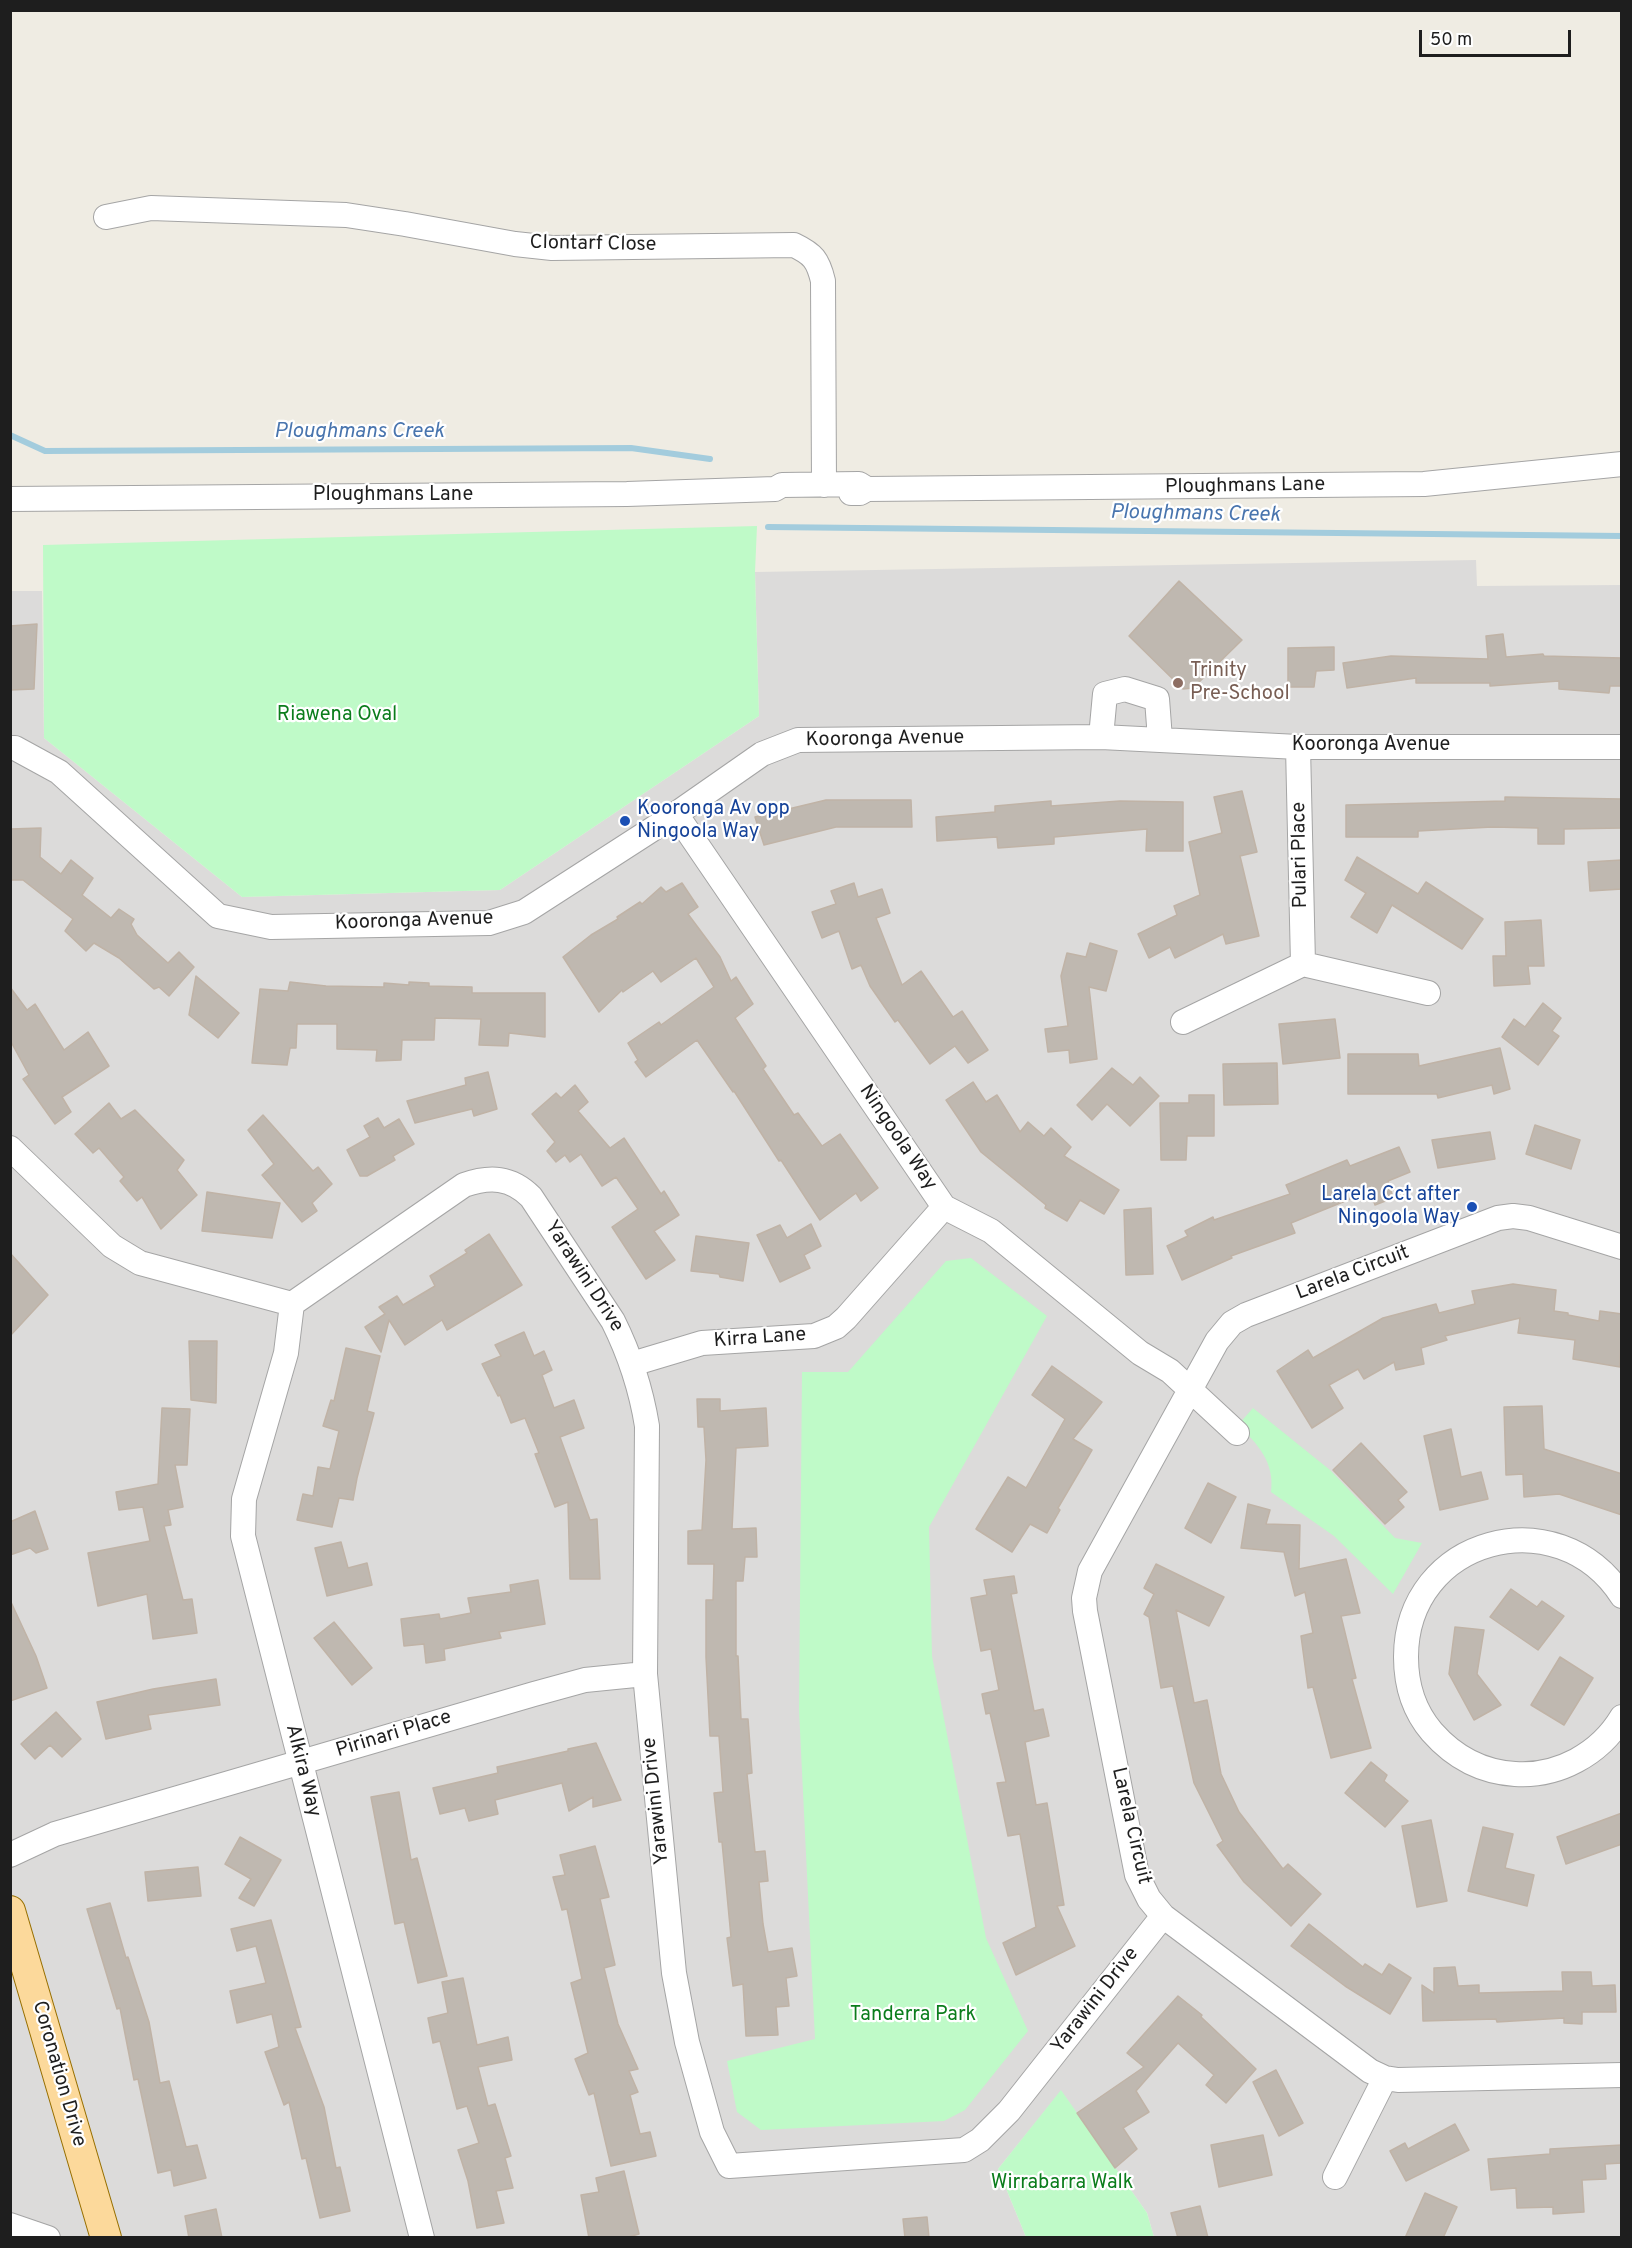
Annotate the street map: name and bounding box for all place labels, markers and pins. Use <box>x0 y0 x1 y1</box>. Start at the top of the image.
place label: Trinity Pre-School <box>1190 660 1290 707</box>
marker: Trinity Pre-School <box>1171 676 1185 690</box>
place label: Kooronga Av opp Ningoola Way <box>637 798 790 845</box>
marker: Kooronga Av opp Ningoola Way <box>618 814 632 828</box>
place label: Larela Cct after Ningoola Way <box>1321 1184 1460 1231</box>
marker: Larela Cct after Ningoola Way <box>1465 1200 1479 1214</box>

